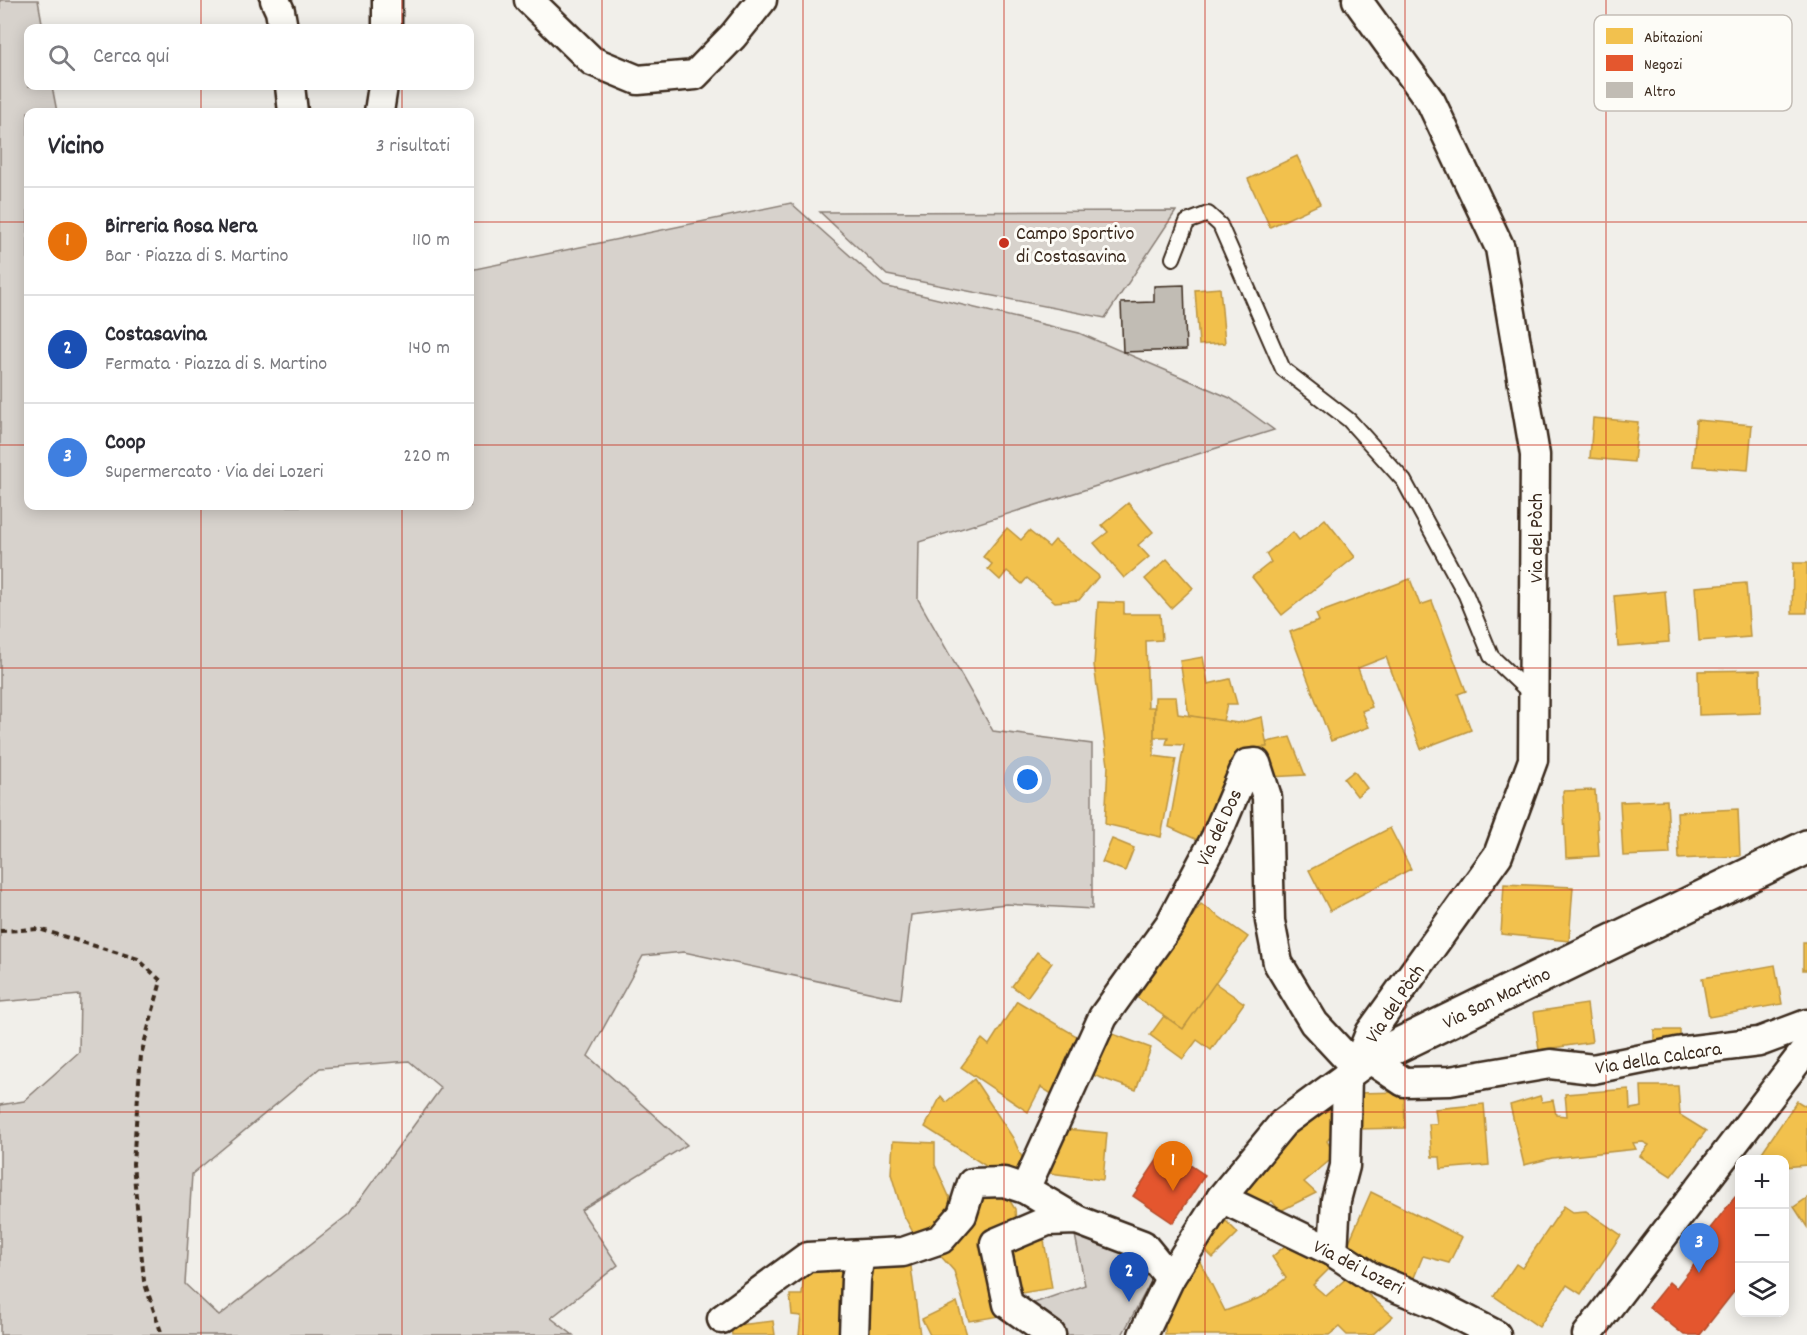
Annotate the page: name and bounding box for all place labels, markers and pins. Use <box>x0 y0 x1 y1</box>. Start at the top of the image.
place label: Campo Sportivo di Costasavina <box>1016 221 1134 272</box>
marker: Campo Sportivo di Costasavina <box>997 236 1011 250</box>
pin: 1 <box>1154 1142 1192 1191</box>
pin: 3 <box>1680 1224 1718 1273</box>
pin: 2 <box>1110 1252 1148 1302</box>

